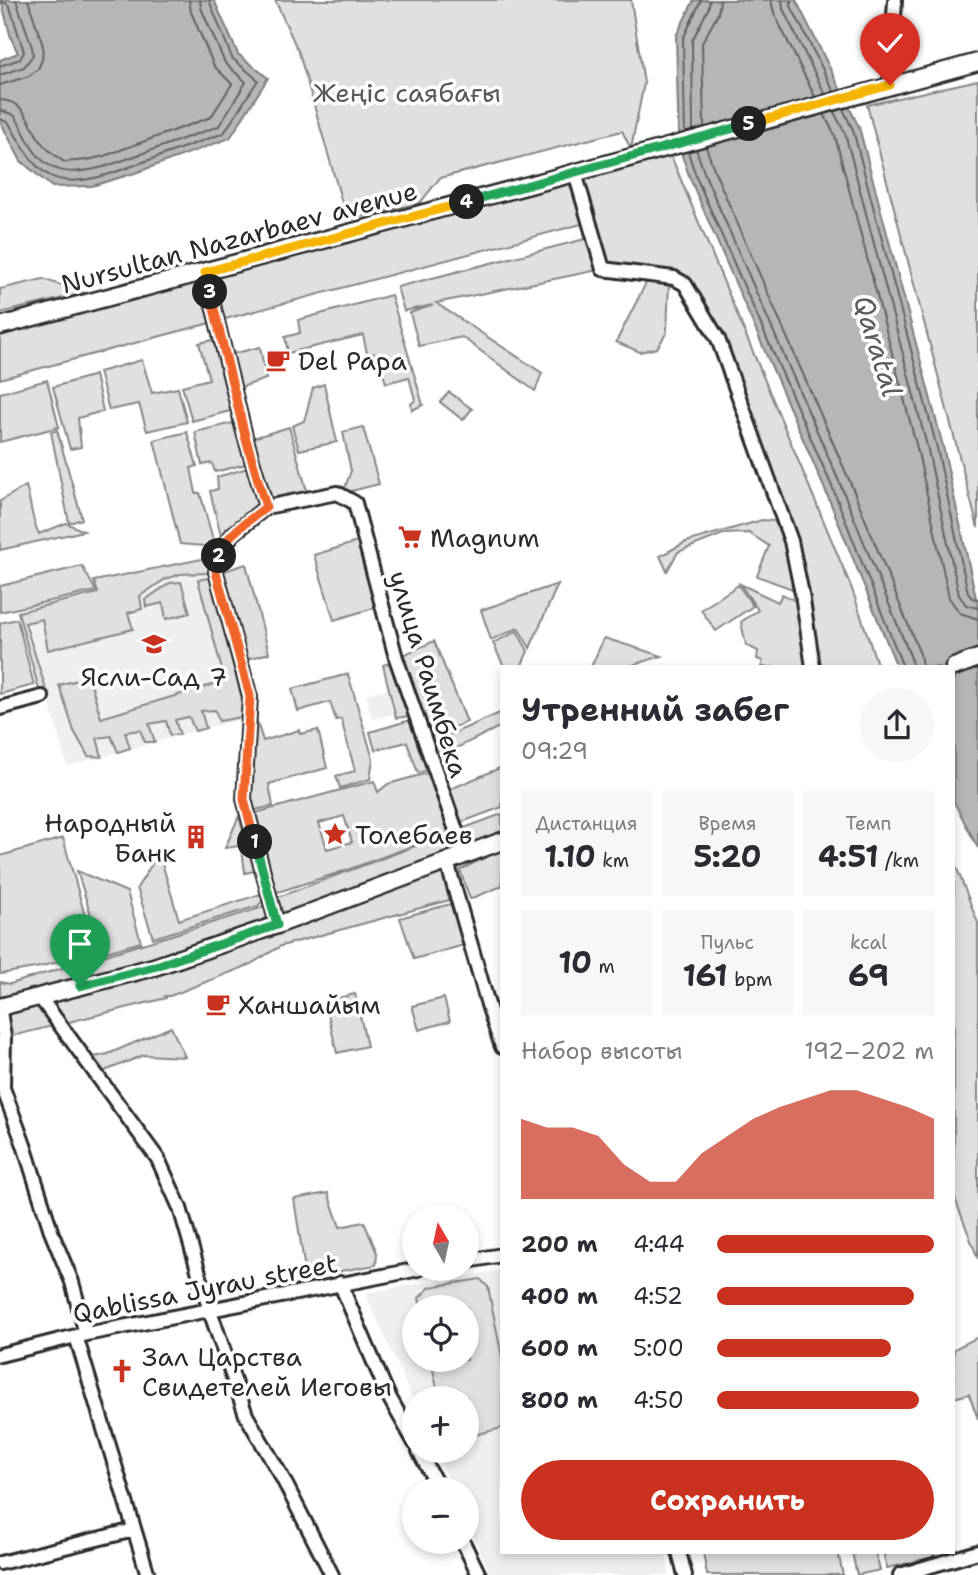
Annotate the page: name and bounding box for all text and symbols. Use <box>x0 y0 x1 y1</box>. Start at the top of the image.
pin <box>860 13 920 85</box>
icon: check <box>871 24 909 62</box>
park label: Жеңіс саябағы <box>313 75 501 110</box>
pin: 5 <box>732 106 766 142</box>
text: 5 <box>743 111 754 136</box>
street label: Nursultan Nazarbaev avenue <box>57 173 421 301</box>
pin: 4 <box>449 184 484 220</box>
text: 4 <box>460 189 473 214</box>
pin: 3 <box>192 274 228 310</box>
text: 3 <box>203 279 216 304</box>
water label: Qaratal <box>845 291 911 401</box>
place label: Del Papa <box>298 343 407 378</box>
cafe icon: Del Papa <box>264 346 292 374</box>
place label: Magnum <box>430 520 540 555</box>
supermarket icon: Magnum <box>396 523 424 551</box>
pin: 2 <box>202 538 236 574</box>
text: 2 <box>212 543 225 568</box>
street label: улица Раимбека <box>381 566 477 782</box>
school or university icon: Ясли-Сад 7 <box>140 630 168 658</box>
place label: Ясли-Сад 7 <box>81 659 227 694</box>
text: Утренний забег <box>521 688 789 731</box>
button: share <box>860 688 934 762</box>
text: 09:29 <box>521 736 588 766</box>
place label: Народный Банк <box>44 805 176 870</box>
text: Дистанция <box>536 811 637 836</box>
text: Время <box>699 811 756 836</box>
text: Темп <box>846 811 891 836</box>
place label: Толебаев <box>355 817 473 852</box>
place icon: Толебаев <box>321 820 349 848</box>
building icon: Народный Банк <box>182 823 210 851</box>
pin: 1 <box>238 824 272 860</box>
text: 1 <box>250 829 259 854</box>
text: 1.10 <box>544 836 596 877</box>
text: 5:20 <box>693 836 762 877</box>
text: 4:51 <box>818 836 879 877</box>
text: km <box>596 848 629 873</box>
text: /km <box>879 848 919 873</box>
pin <box>50 914 110 986</box>
icon: arrive <box>61 925 99 963</box>
text: Пульс <box>701 930 754 955</box>
text: kcal <box>850 930 887 955</box>
text: 10 <box>558 942 592 983</box>
text: m <box>592 954 615 979</box>
text: 161 <box>683 955 728 996</box>
text: 69 <box>848 955 889 996</box>
text: bpm <box>728 967 772 992</box>
place label: Ханшайым <box>238 987 381 1022</box>
cafe icon: Ханшайым <box>204 990 232 1018</box>
text: Набор высоты <box>521 1036 682 1066</box>
text: 192–202 m <box>804 1036 934 1066</box>
north arrow <box>402 1204 480 1281</box>
map controls <box>402 1204 479 1554</box>
text: 200 m <box>521 1229 598 1259</box>
text: 4:44 <box>633 1229 685 1259</box>
street label: Qablissa Jyrau street <box>70 1245 340 1331</box>
text: 400 m <box>521 1281 598 1311</box>
text: 4:52 <box>633 1281 683 1311</box>
button: locate <box>402 1295 479 1372</box>
text: 600 m <box>521 1333 598 1363</box>
text: 5:00 <box>633 1333 684 1363</box>
place label: Зал Царства Свидетелей Иеговы <box>142 1339 392 1404</box>
church icon: Зал Царства Свидетелей Иеговы <box>108 1357 136 1385</box>
text: 800 m <box>521 1385 598 1415</box>
text: 4:50 <box>633 1385 684 1415</box>
button: + <box>402 1386 479 1463</box>
button: Сохранить <box>521 1460 934 1540</box>
button: − <box>402 1477 479 1554</box>

